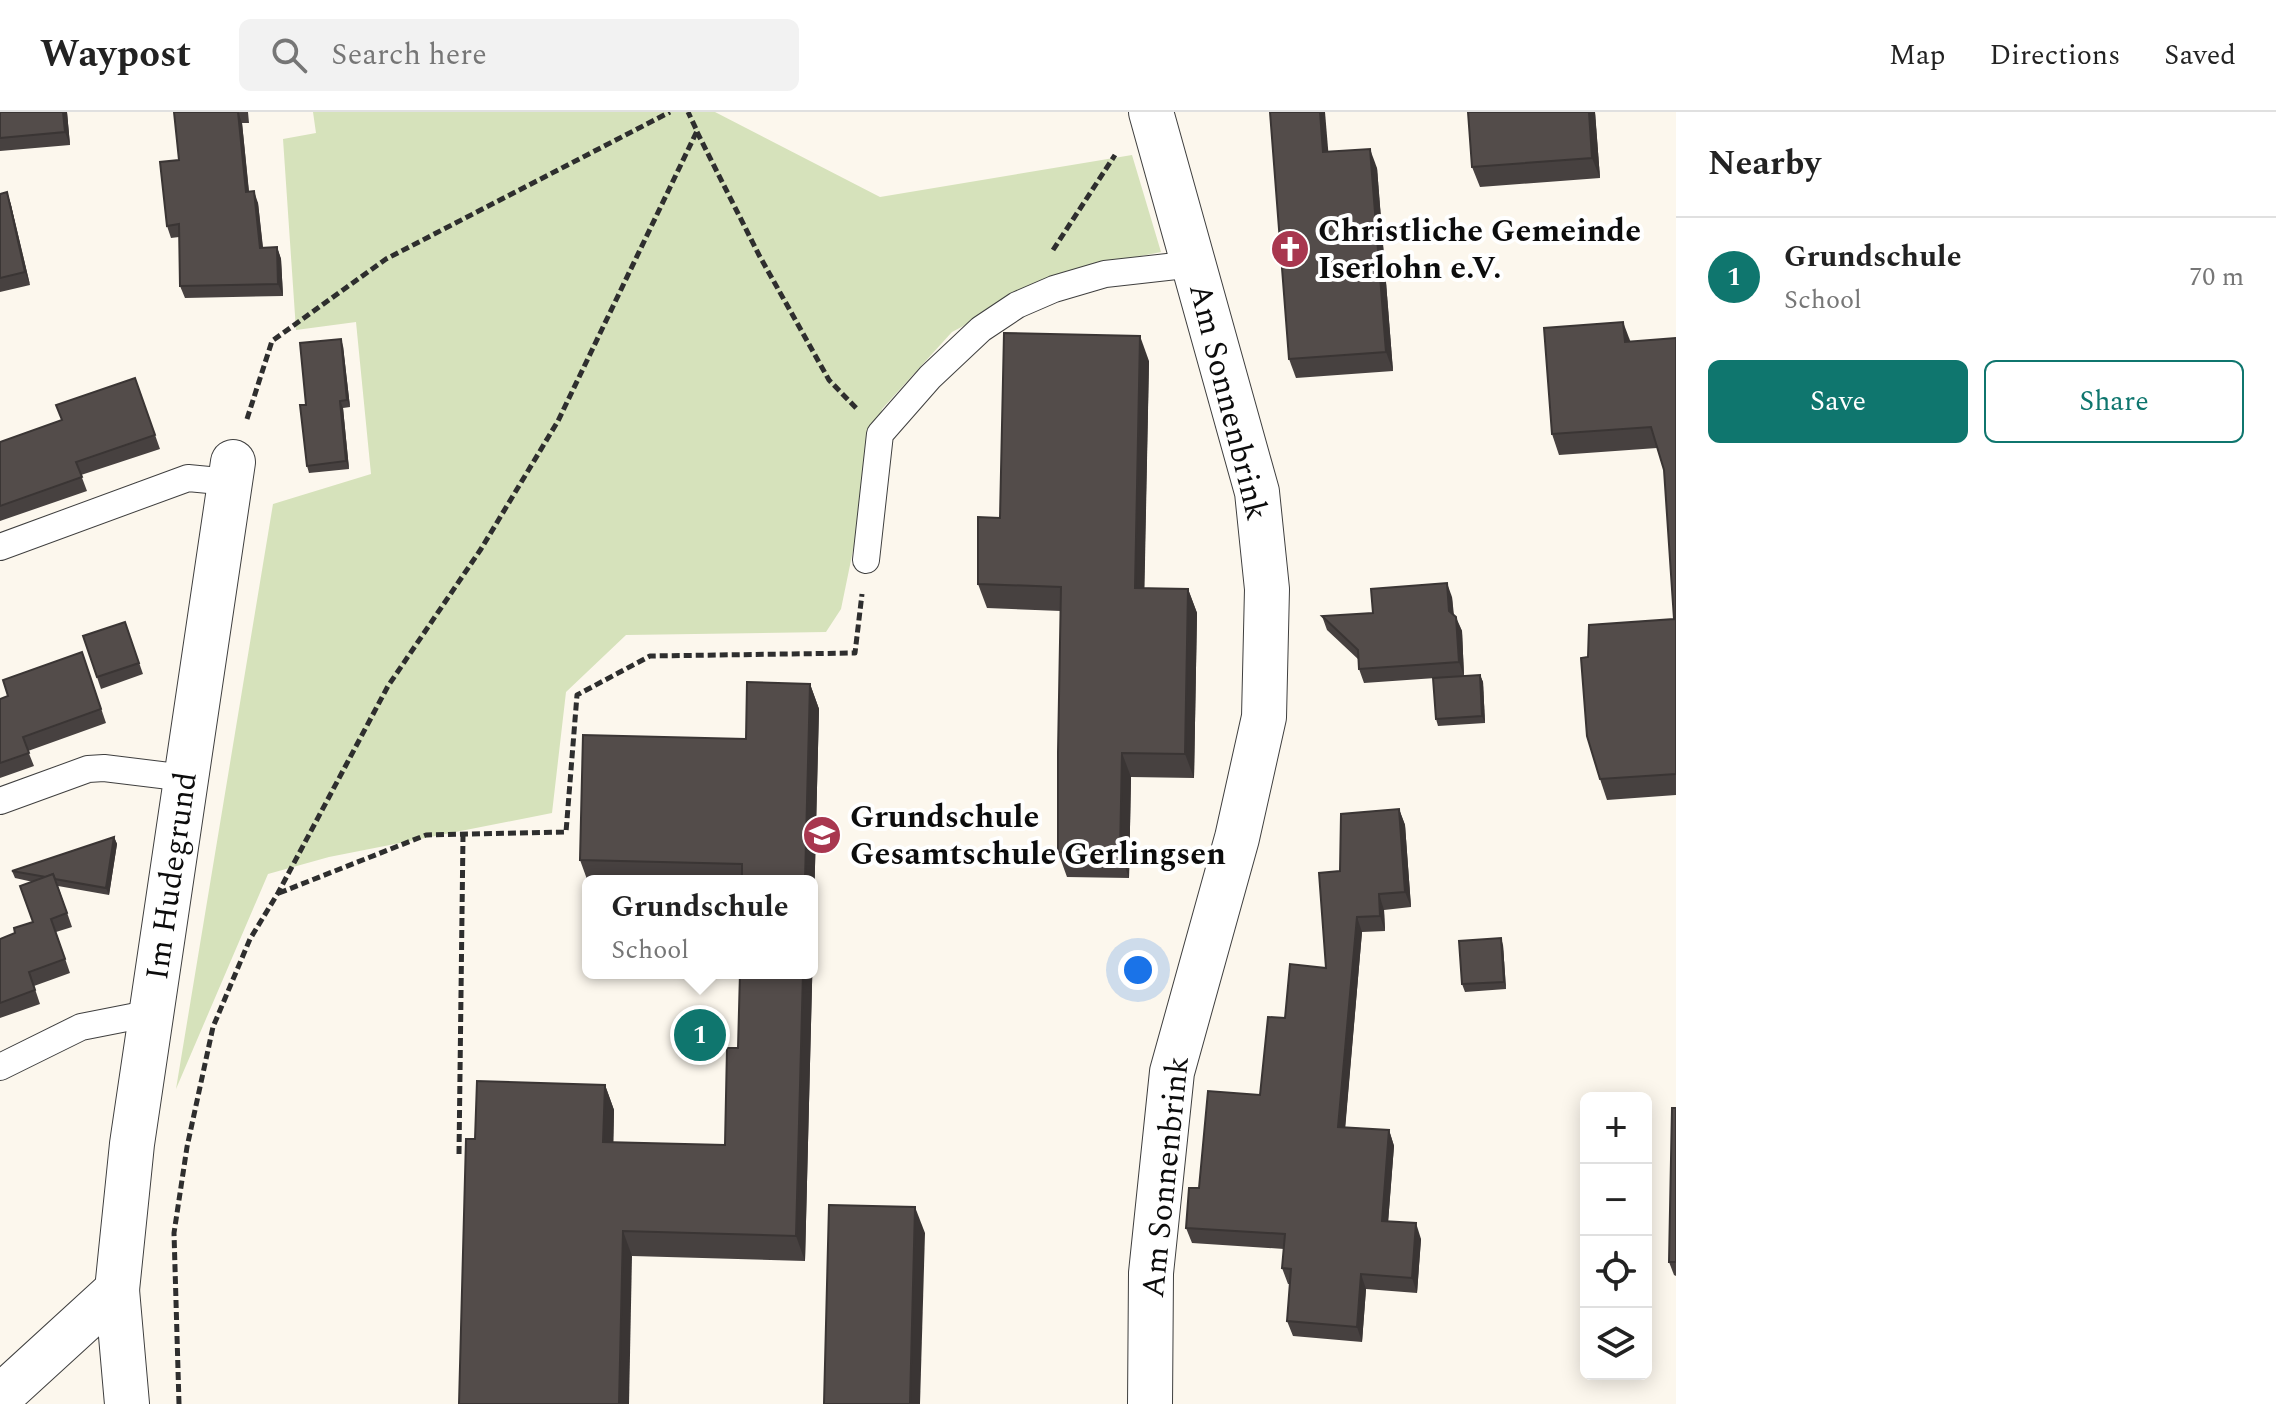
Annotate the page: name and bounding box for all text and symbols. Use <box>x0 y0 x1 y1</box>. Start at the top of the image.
search box <box>239 19 799 91</box>
text: Waypost <box>40 26 191 84</box>
text: Search here <box>331 32 487 78</box>
icon: search <box>267 33 311 77</box>
text: Map <box>1889 34 1946 77</box>
text: Directions <box>1990 34 2120 77</box>
text: Saved <box>2164 34 2236 77</box>
text: Nearby <box>1708 138 1821 190</box>
place label: Christliche Gemeinde Iserlohn e.V. <box>1318 207 1641 293</box>
church icon: Christliche Gemeinde Iserlohn e.V. <box>1269 228 1311 270</box>
text: Grundschule <box>1784 234 1962 280</box>
text: 1 <box>1727 257 1741 297</box>
text: 70 m <box>2189 257 2244 297</box>
street label: Am Sonnenbrink <box>1175 278 1281 526</box>
text: School <box>1784 280 1862 320</box>
button: Save <box>1708 360 1968 443</box>
button: Share <box>1984 360 2244 443</box>
street label: Im Hudegrund <box>133 769 211 983</box>
place label: Grundschule Gesamtschule Gerlingsen <box>850 793 1226 879</box>
school or university icon: Grundschule Gesamtschule Gerlingsen <box>801 814 843 856</box>
popup <box>582 875 818 979</box>
text: Grundschule <box>611 884 789 930</box>
text: School <box>611 930 689 970</box>
your location <box>1118 950 1158 990</box>
pin: 1 <box>674 1005 726 1065</box>
street label: Am Sonnenbrink <box>1129 1054 1203 1300</box>
map controls <box>1580 1092 1652 1380</box>
button: + <box>1580 1092 1652 1164</box>
button: − <box>1580 1164 1652 1236</box>
button: locate <box>1580 1236 1652 1308</box>
button: layers <box>1580 1308 1652 1380</box>

